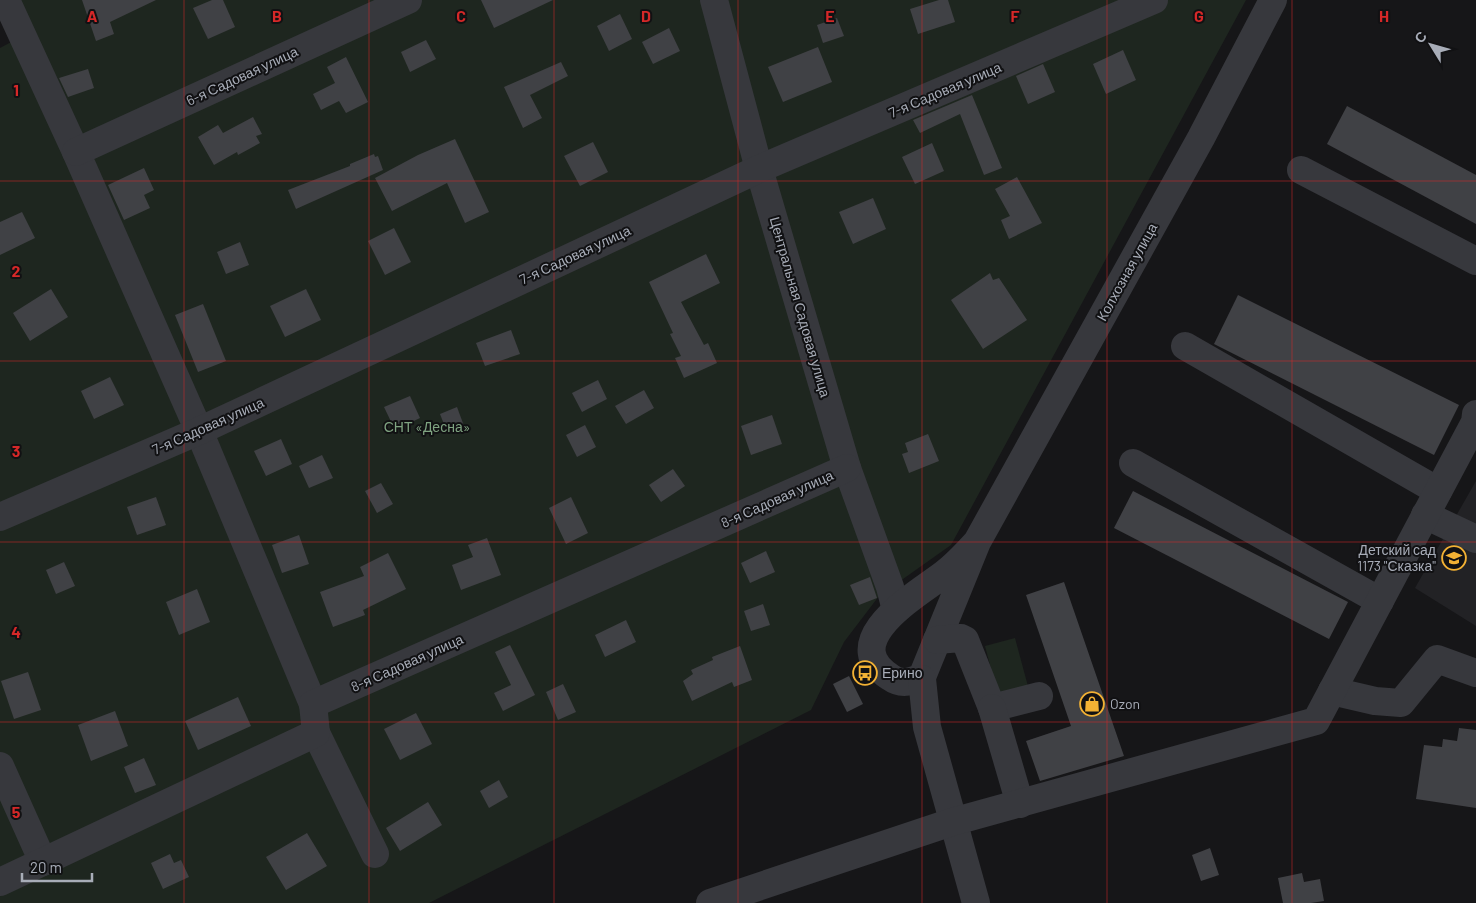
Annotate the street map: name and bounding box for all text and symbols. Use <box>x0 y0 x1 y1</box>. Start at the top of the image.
text: A <box>87 6 98 25</box>
text: B <box>272 6 282 25</box>
text: C <box>456 6 466 25</box>
text: D <box>641 6 651 25</box>
text: E <box>825 6 835 25</box>
text: F <box>1011 6 1020 25</box>
text: G <box>1194 6 1204 25</box>
text: H <box>1379 6 1389 25</box>
north arrow <box>1406 20 1456 70</box>
text: С <box>1410 28 1430 46</box>
street label: 6-я Садовая улица <box>183 42 300 109</box>
street label: 7-я Садовая улица <box>886 58 1004 121</box>
text: 1 <box>13 80 19 99</box>
street label: Центральная Садовая улица <box>767 215 835 399</box>
street label: Колхозная улица <box>1093 220 1161 324</box>
street label: 7-я Садовая улица <box>517 221 633 288</box>
text: 2 <box>12 261 21 280</box>
street label: 7-я Садовая улица <box>149 393 266 458</box>
park label: СНТ «Десна» <box>384 418 470 435</box>
text: 3 <box>12 441 20 460</box>
street label: 8-я Садовая улица <box>718 466 836 531</box>
place label: Детский сад 1173 "Сказка" <box>1357 541 1436 574</box>
school or university icon: Детский сад 1173 "Сказка" <box>1441 545 1467 571</box>
text: 4 <box>11 622 21 641</box>
street label: 8-я Садовая улица <box>348 630 466 695</box>
bus stop icon: Ерино <box>852 660 878 686</box>
place label: Ерино <box>882 664 923 681</box>
shop icon: Ozon <box>1079 691 1105 717</box>
place label: Ozon <box>1110 695 1140 712</box>
text: 5 <box>12 802 21 821</box>
scale bar <box>22 850 92 882</box>
text: 20 m <box>30 858 62 876</box>

